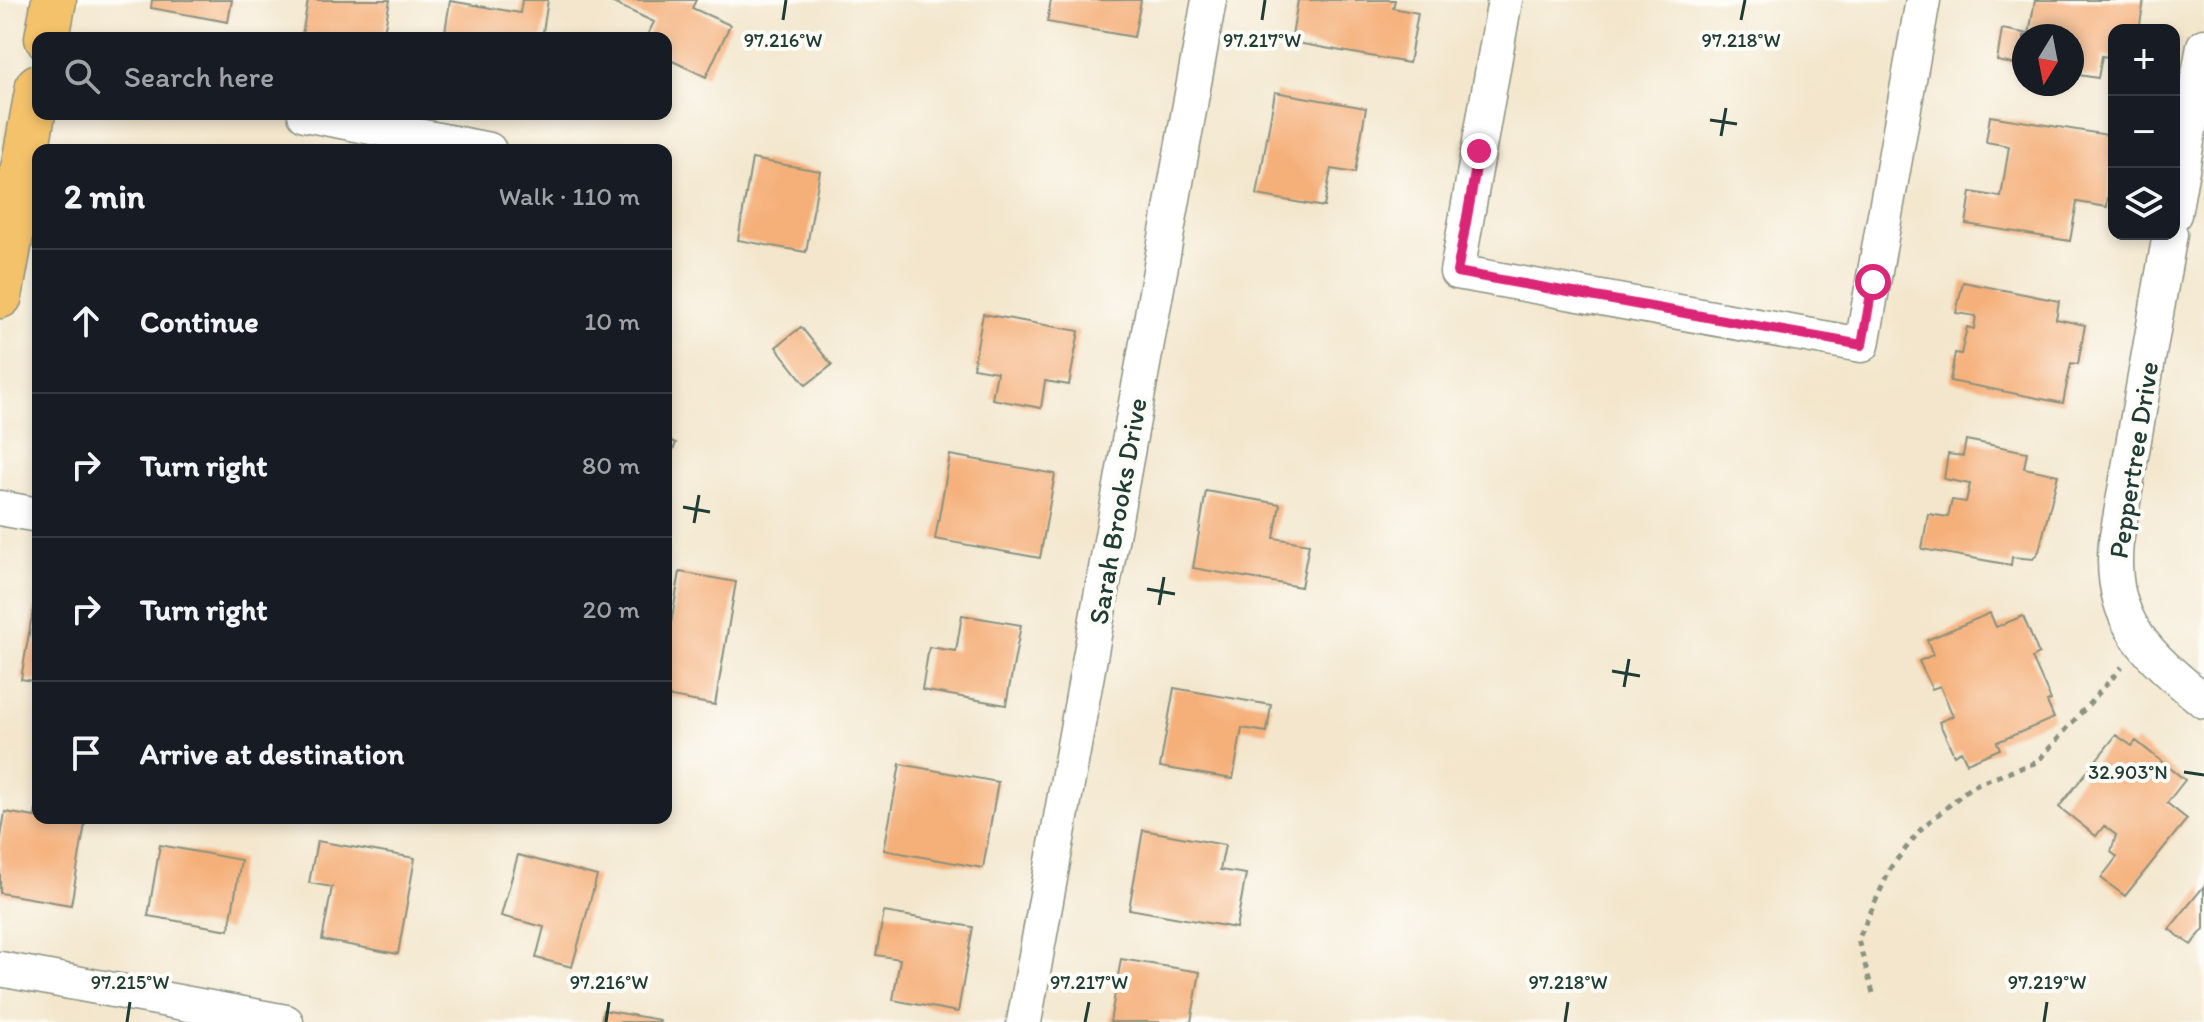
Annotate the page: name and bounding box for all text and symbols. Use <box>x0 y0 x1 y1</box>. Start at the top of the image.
north arrow <box>2012 24 2084 96</box>
map controls <box>2108 24 2180 240</box>
button: + <box>2108 24 2180 96</box>
text: 97.216°W <box>744 28 822 52</box>
text: 97.217°W <box>1223 28 1301 52</box>
text: 97.218°W <box>1701 28 1781 52</box>
search box <box>32 32 672 120</box>
icon: search <box>60 54 104 98</box>
text: Search here <box>124 58 274 95</box>
button: − <box>2108 96 2180 168</box>
route end <box>1461 133 1497 169</box>
button: layers <box>2108 168 2180 240</box>
text: 2 min <box>64 176 145 217</box>
text: Walk · 110 m <box>499 180 640 212</box>
route start <box>1855 264 1891 300</box>
icon: ahead <box>64 299 108 343</box>
text: Continue <box>140 303 259 340</box>
text: 10 m <box>584 305 640 337</box>
street label: Peppertree Drive <box>2101 359 2165 561</box>
street label: Sarah Brooks Drive <box>1080 395 1154 627</box>
icon: right <box>64 443 108 487</box>
text: Turn right <box>140 447 268 484</box>
text: 80 m <box>582 449 640 481</box>
icon: right <box>64 587 108 631</box>
text: Turn right <box>140 591 268 628</box>
text: 20 m <box>583 593 640 625</box>
icon: arrive <box>64 731 108 775</box>
text: Arrive at destination <box>140 735 404 772</box>
text: 32.903°N <box>2088 760 2168 784</box>
text: 97.215°W <box>91 970 169 994</box>
text: 97.216°W <box>570 970 648 994</box>
text: 97.217°W <box>1050 970 1128 994</box>
text: 97.218°W <box>1528 970 1608 994</box>
text: 97.219°W <box>2008 970 2086 994</box>

